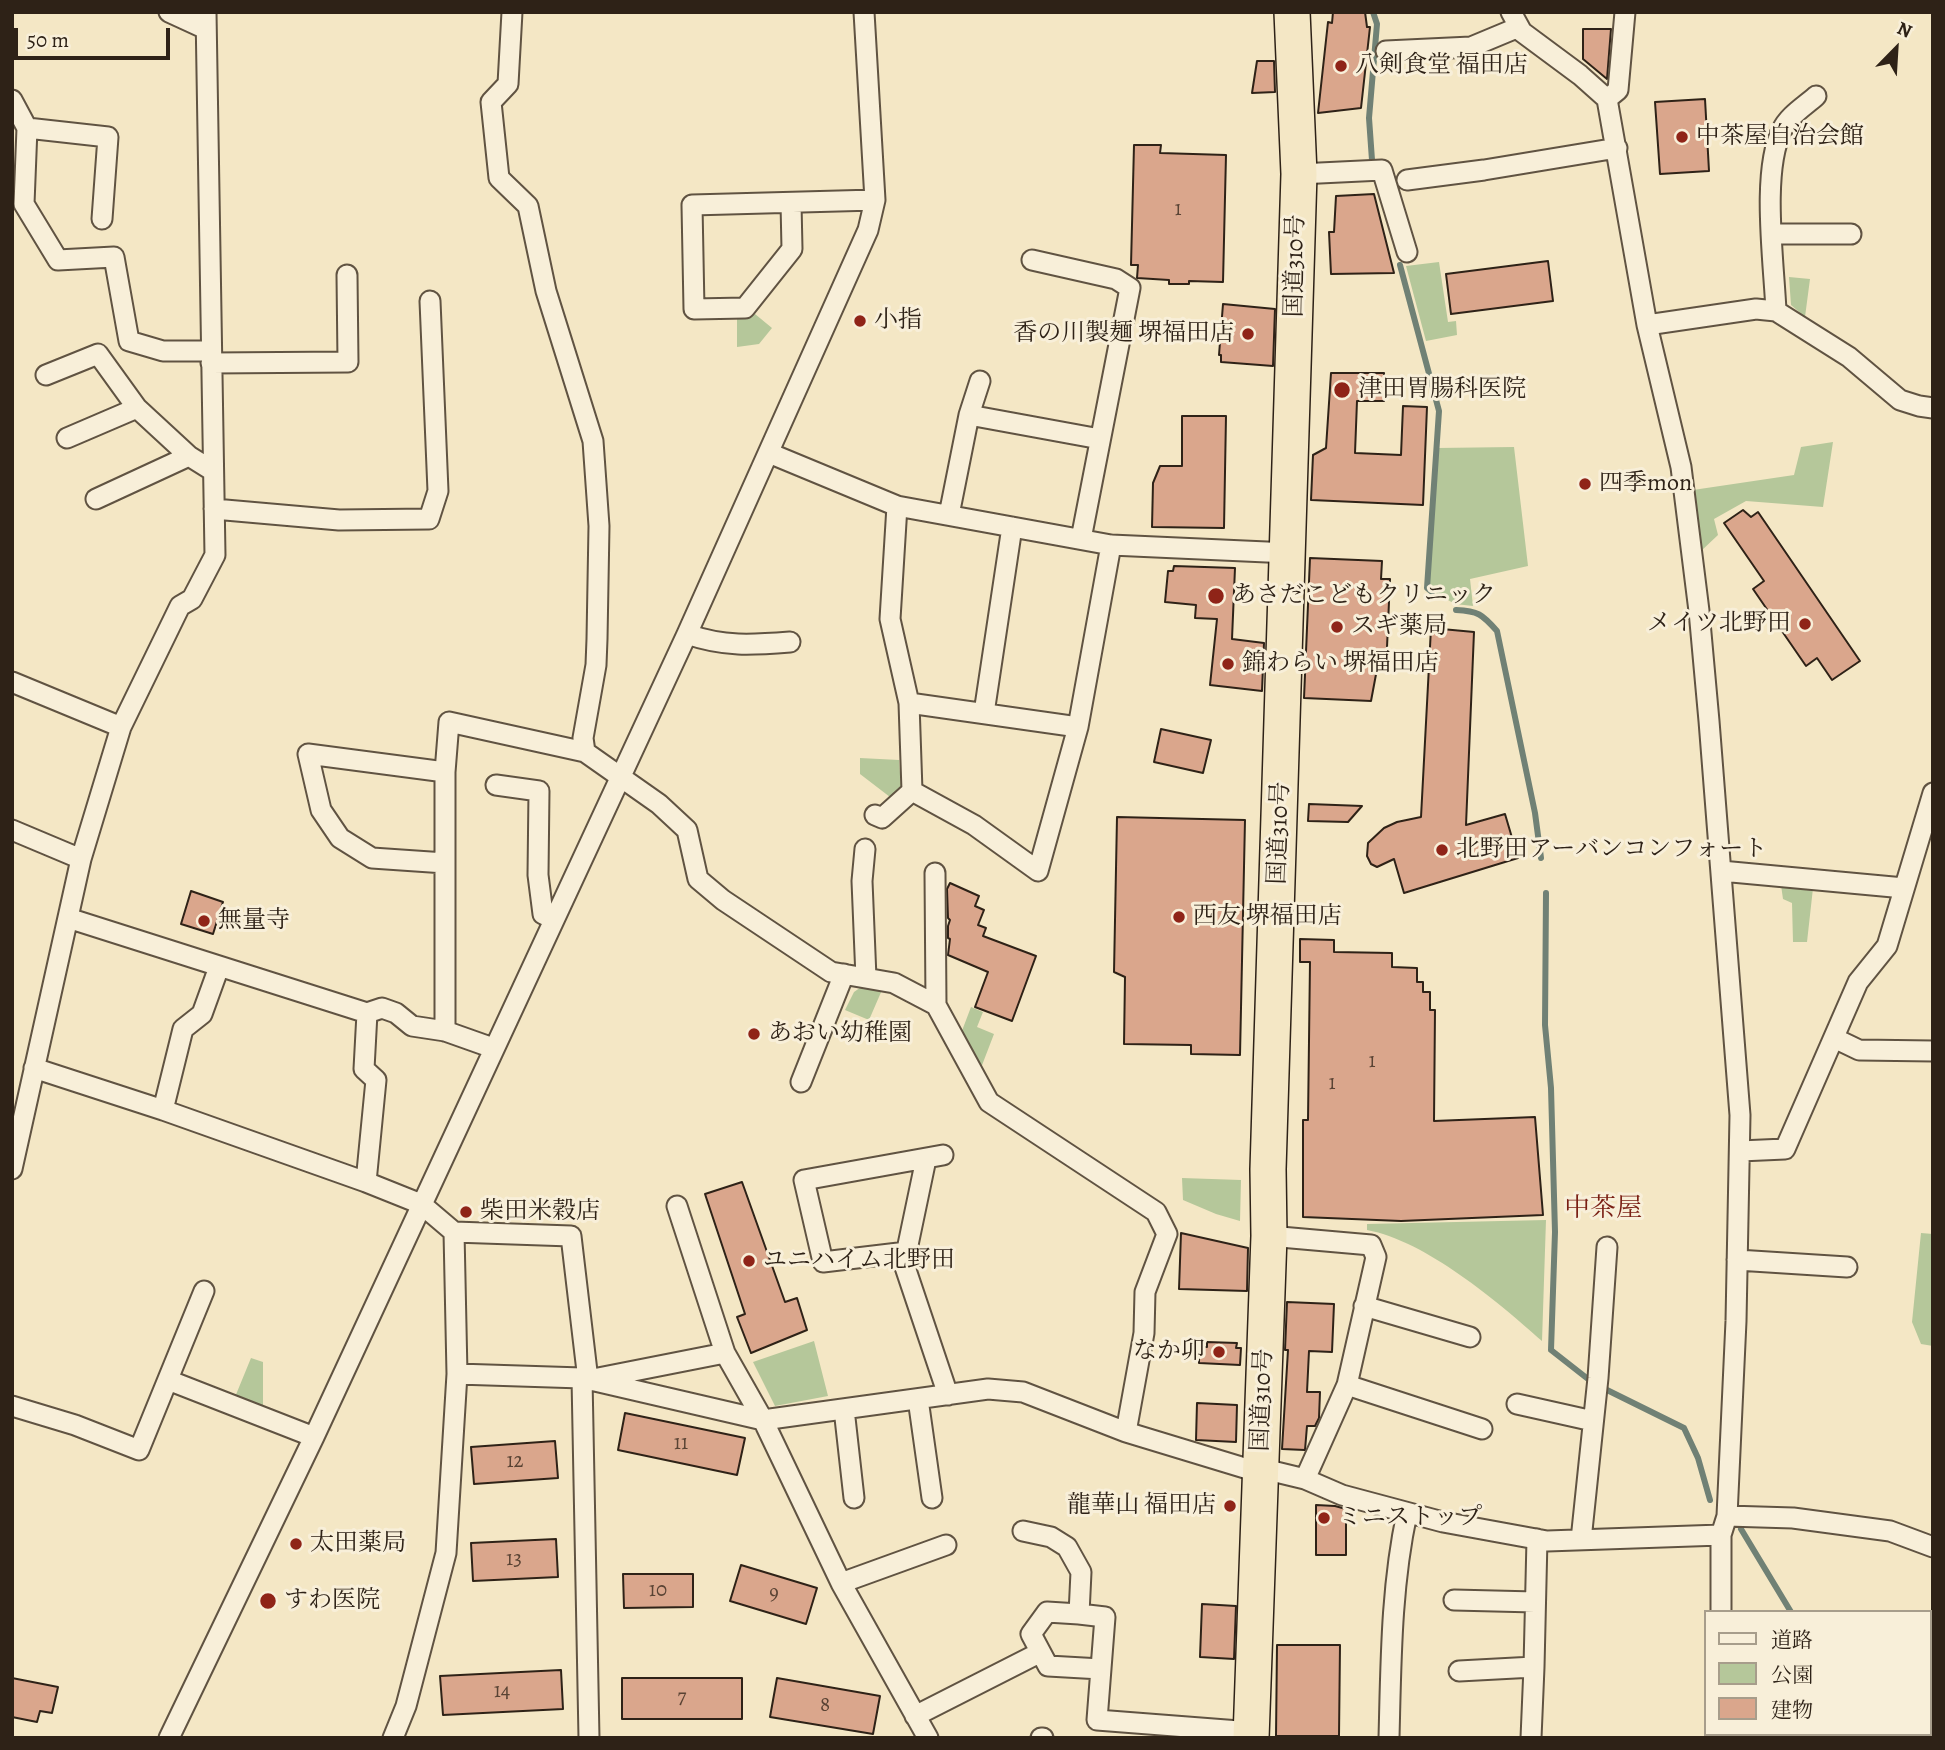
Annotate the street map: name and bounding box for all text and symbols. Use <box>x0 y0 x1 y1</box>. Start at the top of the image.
scale bar <box>18 14 173 58</box>
north arrow <box>1861 14 1931 84</box>
text: N <box>1893 15 1916 45</box>
text: 50 m <box>27 26 69 54</box>
place label: 八剣食堂 福田店 <box>1355 52 1528 80</box>
marker: 八剣食堂 福田店 <box>1333 58 1349 74</box>
place label: 中茶屋自治会館 <box>1696 123 1864 151</box>
marker: 中茶屋自治会館 <box>1674 129 1690 145</box>
house number: 1 <box>1174 197 1182 223</box>
street label: 国道310号 <box>1281 214 1311 318</box>
place label: 小指 <box>874 307 922 335</box>
marker: 小指 <box>852 313 868 329</box>
place label: 香の川製麺 堺福田店 <box>1013 320 1234 348</box>
marker: 香の川製麺 堺福田店 <box>1240 326 1256 342</box>
place label: 津田胃腸科医院 <box>1358 376 1526 404</box>
marker: 津田胃腸科医院 <box>1332 380 1352 400</box>
place label: 四季mon <box>1599 470 1692 498</box>
marker: 四季mon <box>1577 476 1593 492</box>
place label: あさだこどもクリニック <box>1232 582 1496 610</box>
marker: あさだこどもクリニック <box>1206 586 1226 606</box>
place label: メイツ北野田 <box>1647 610 1791 638</box>
place label: スギ薬局 <box>1351 613 1447 641</box>
marker: メイツ北野田 <box>1797 616 1813 632</box>
marker: スギ薬局 <box>1329 619 1345 635</box>
place label: 錦わらい 堺福田店 <box>1242 650 1439 678</box>
marker: 錦わらい 堺福田店 <box>1220 656 1236 672</box>
street label: 国道310号 <box>1264 781 1296 885</box>
place label: 北野田アーバンコンフォート <box>1456 836 1767 864</box>
marker: 北野田アーバンコンフォート <box>1434 842 1450 858</box>
place label: 西友 堺福田店 <box>1193 903 1342 931</box>
place label: 無量寺 <box>218 907 290 935</box>
marker: 西友 堺福田店 <box>1171 909 1187 925</box>
marker: 無量寺 <box>196 913 212 929</box>
place label: あおい幼稚園 <box>768 1020 912 1048</box>
marker: あおい幼稚園 <box>746 1026 762 1042</box>
house number: 1 <box>1368 1049 1376 1075</box>
house number: 1 <box>1328 1071 1336 1097</box>
district label: 中茶屋 <box>1564 1194 1642 1226</box>
place label: 柴田米穀店 <box>480 1198 600 1226</box>
marker: 柴田米穀店 <box>458 1204 474 1220</box>
place label: ユニハイム北野田 <box>763 1247 955 1275</box>
marker: ユニハイム北野田 <box>741 1253 757 1269</box>
place label: なか卯 <box>1133 1338 1205 1366</box>
marker: なか卯 <box>1211 1344 1227 1360</box>
street label: 国道310号 <box>1247 1348 1279 1452</box>
house number: 11 <box>674 1431 688 1457</box>
house number: 12 <box>506 1449 524 1475</box>
place label: 龍華山 福田店 <box>1067 1492 1216 1520</box>
marker: 龍華山 福田店 <box>1222 1498 1238 1514</box>
place label: ミニストップ <box>1338 1504 1482 1532</box>
marker: ミニストップ <box>1316 1510 1332 1526</box>
place label: 太田薬局 <box>310 1530 406 1558</box>
marker: 太田薬局 <box>288 1536 304 1552</box>
house number: 13 <box>506 1547 522 1573</box>
house number: 10 <box>649 1578 667 1604</box>
house number: 9 <box>769 1581 779 1607</box>
place label: すわ医院 <box>284 1587 380 1615</box>
marker: すわ医院 <box>258 1591 278 1611</box>
legend <box>1703 1610 1931 1736</box>
text: 道路 <box>1771 1626 1813 1654</box>
text: 公園 <box>1771 1661 1813 1689</box>
house number: 14 <box>494 1679 510 1705</box>
house number: 7 <box>678 1685 686 1711</box>
house number: 8 <box>820 1693 830 1719</box>
text: 建物 <box>1771 1696 1813 1724</box>

